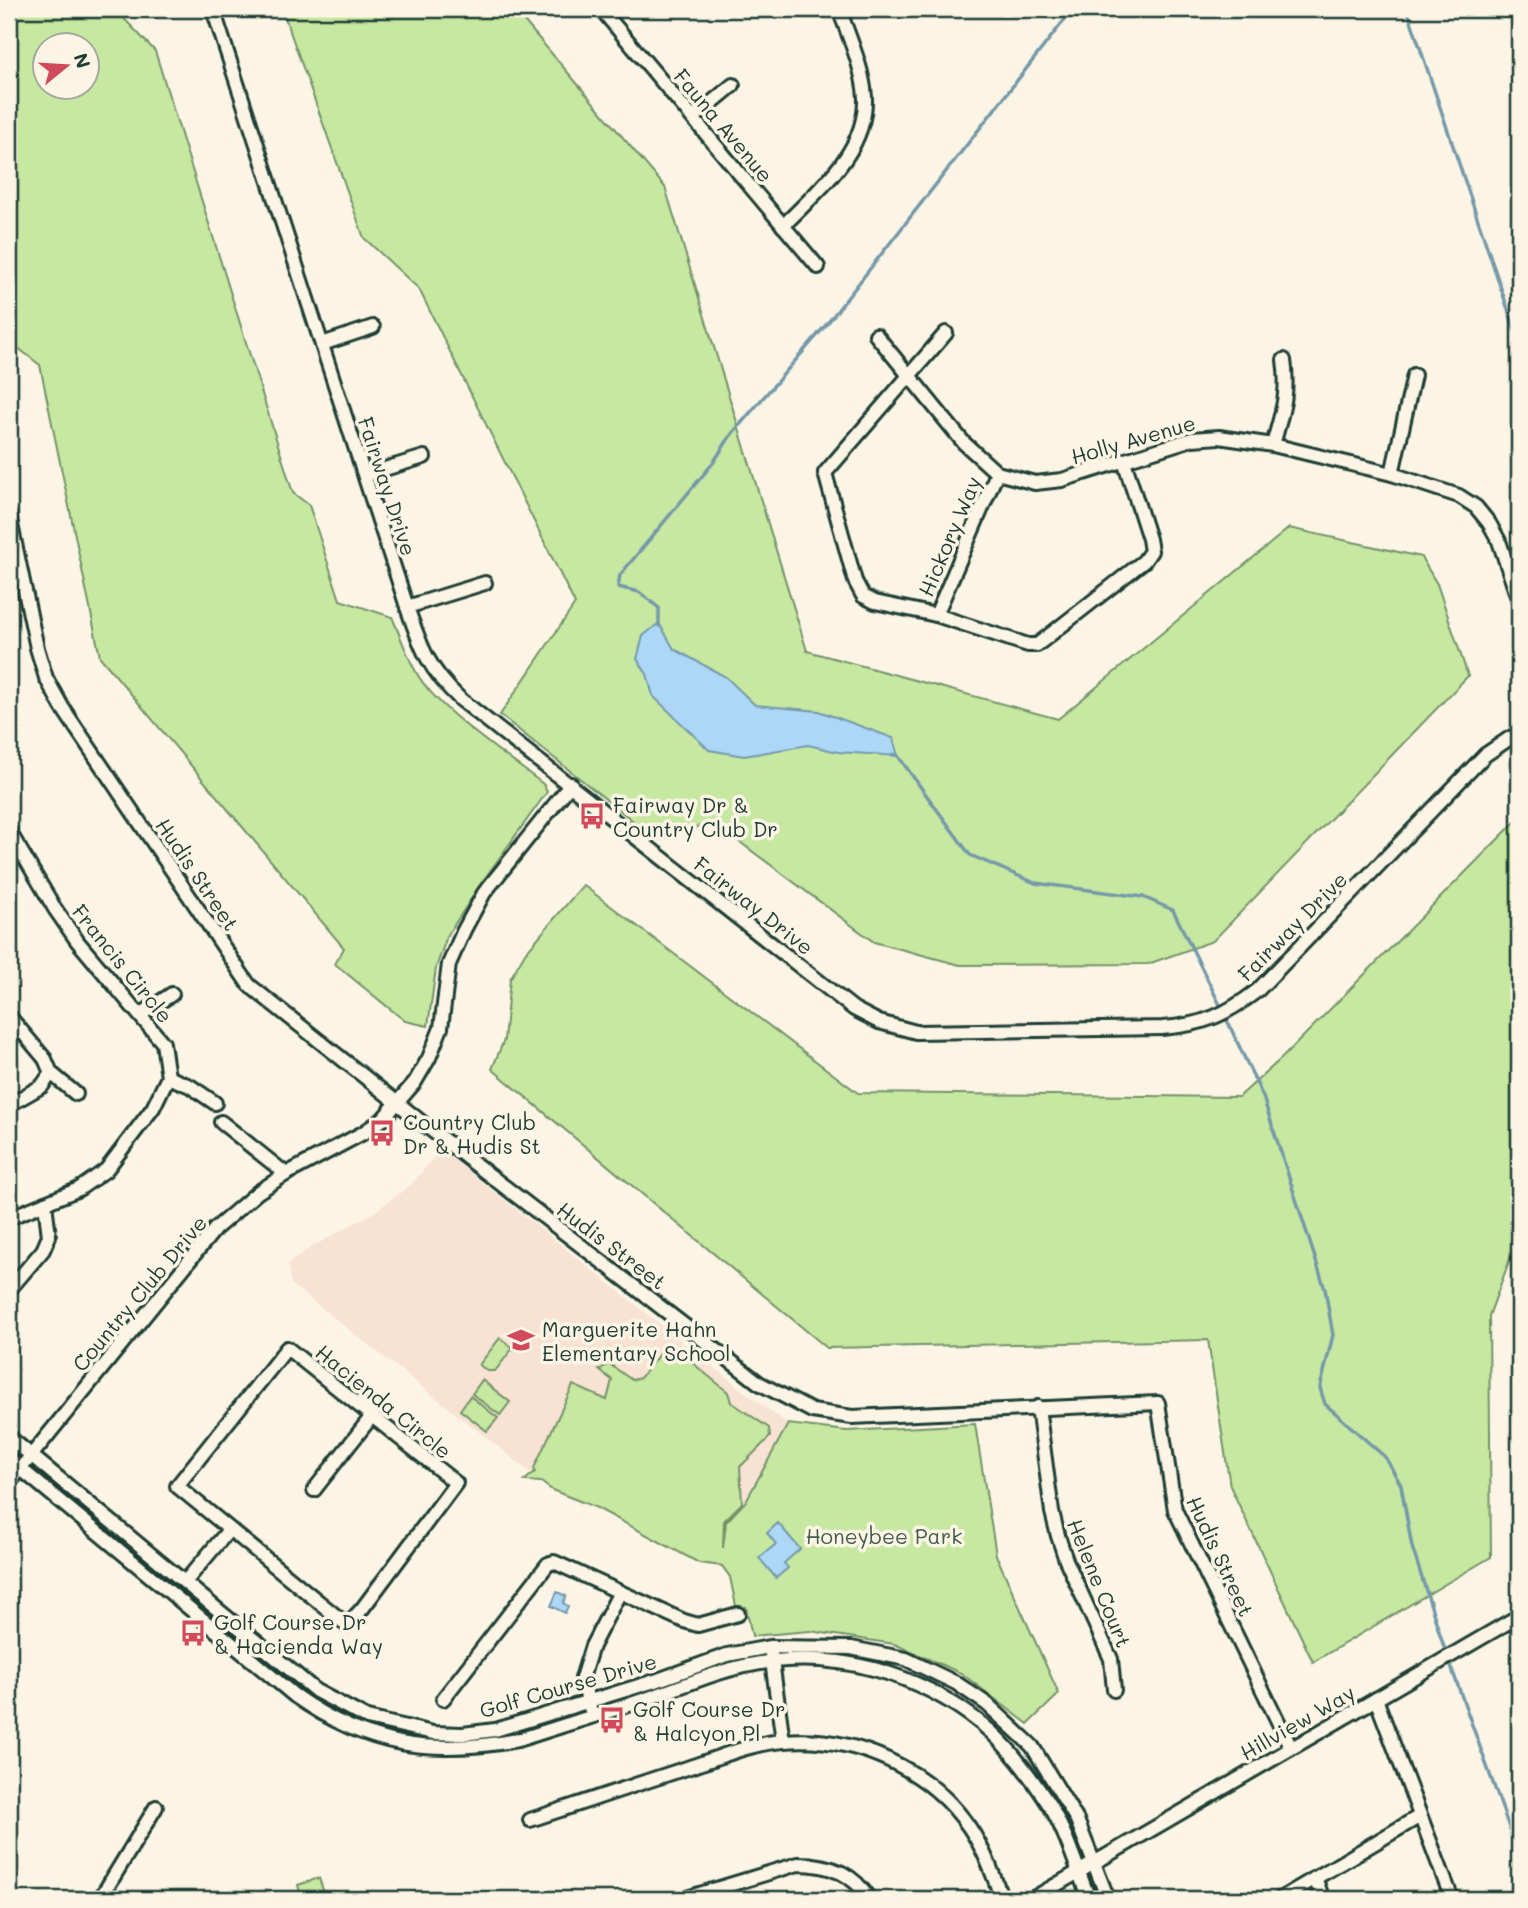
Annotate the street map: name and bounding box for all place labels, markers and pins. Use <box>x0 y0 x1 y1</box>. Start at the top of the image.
place label: Fairway Dr & Country Club Dr <box>613 791 778 842</box>
bus stop icon: Fairway Dr & Country Club Dr <box>577 801 607 831</box>
place label: Country Club Dr & Hudis St <box>403 1108 541 1159</box>
bus stop icon: Country Club Dr & Hudis St <box>367 1118 397 1148</box>
place label: Marguerite Hahn Elementary School <box>542 1315 730 1366</box>
school or university icon: Marguerite Hahn Elementary School <box>506 1325 536 1355</box>
place label: Golf Course Dr & Hacienda Way <box>214 1608 383 1659</box>
bus stop icon: Golf Course Dr & Hacienda Way <box>178 1618 208 1648</box>
place label: Golf Course Dr & Halcyon Pl <box>633 1695 786 1746</box>
bus stop icon: Golf Course Dr & Halcyon Pl <box>597 1705 627 1735</box>

